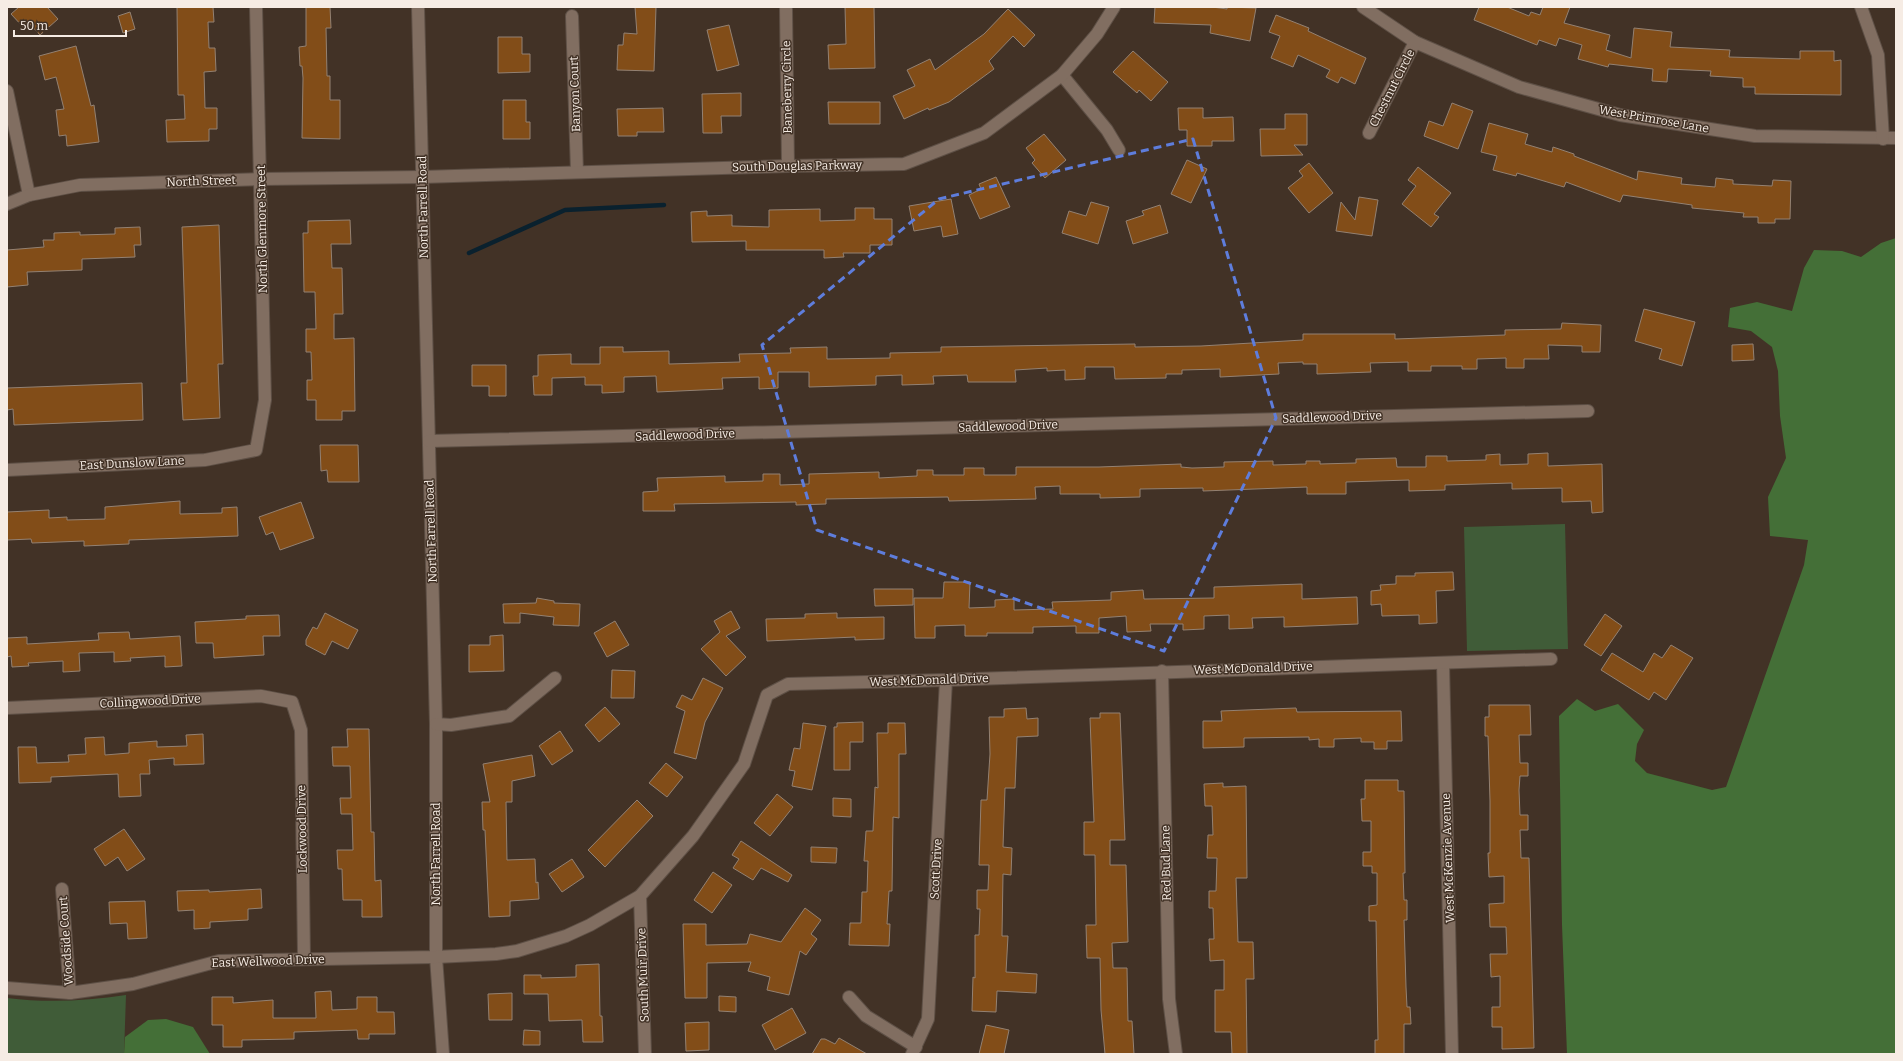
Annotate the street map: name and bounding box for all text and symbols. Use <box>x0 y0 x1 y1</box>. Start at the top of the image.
scale bar <box>14 12 126 38</box>
text: 50 m <box>20 19 49 33</box>
street label: Baneberry Circle <box>779 40 795 134</box>
street label: Chestnut Circle <box>1366 47 1418 129</box>
street label: Banyon Court <box>567 55 583 132</box>
street label: West Primrose Lane <box>1598 102 1710 136</box>
street label: North Farrell Road <box>415 155 431 259</box>
street label: South Douglas Parkway <box>732 158 863 174</box>
street label: North Glenmore Street <box>254 164 270 293</box>
street label: North Street <box>166 173 237 189</box>
street label: Saddlewood Drive <box>1282 408 1382 426</box>
street label: Saddlewood Drive <box>958 417 1058 435</box>
street label: Saddlewood Drive <box>635 426 735 444</box>
street label: East Dunslow Lane <box>79 453 185 473</box>
street label: North Farrell Road <box>422 479 440 583</box>
street label: West McDonald Drive <box>1193 659 1313 677</box>
street label: West McDonald Drive <box>869 671 989 689</box>
street label: Collingwood Drive <box>99 691 201 711</box>
street label: Lockwood Drive <box>294 785 310 873</box>
street label: West McKenzie Avenue <box>1439 793 1457 923</box>
street label: North Farrell Road <box>429 803 443 905</box>
street label: Red Bud Lane <box>1158 825 1174 901</box>
street label: Scott Drive <box>927 838 945 900</box>
street label: Woodside Court <box>56 895 76 986</box>
street label: South Muir Drive <box>634 928 652 1022</box>
street label: East Wellwood Drive <box>211 952 325 970</box>

